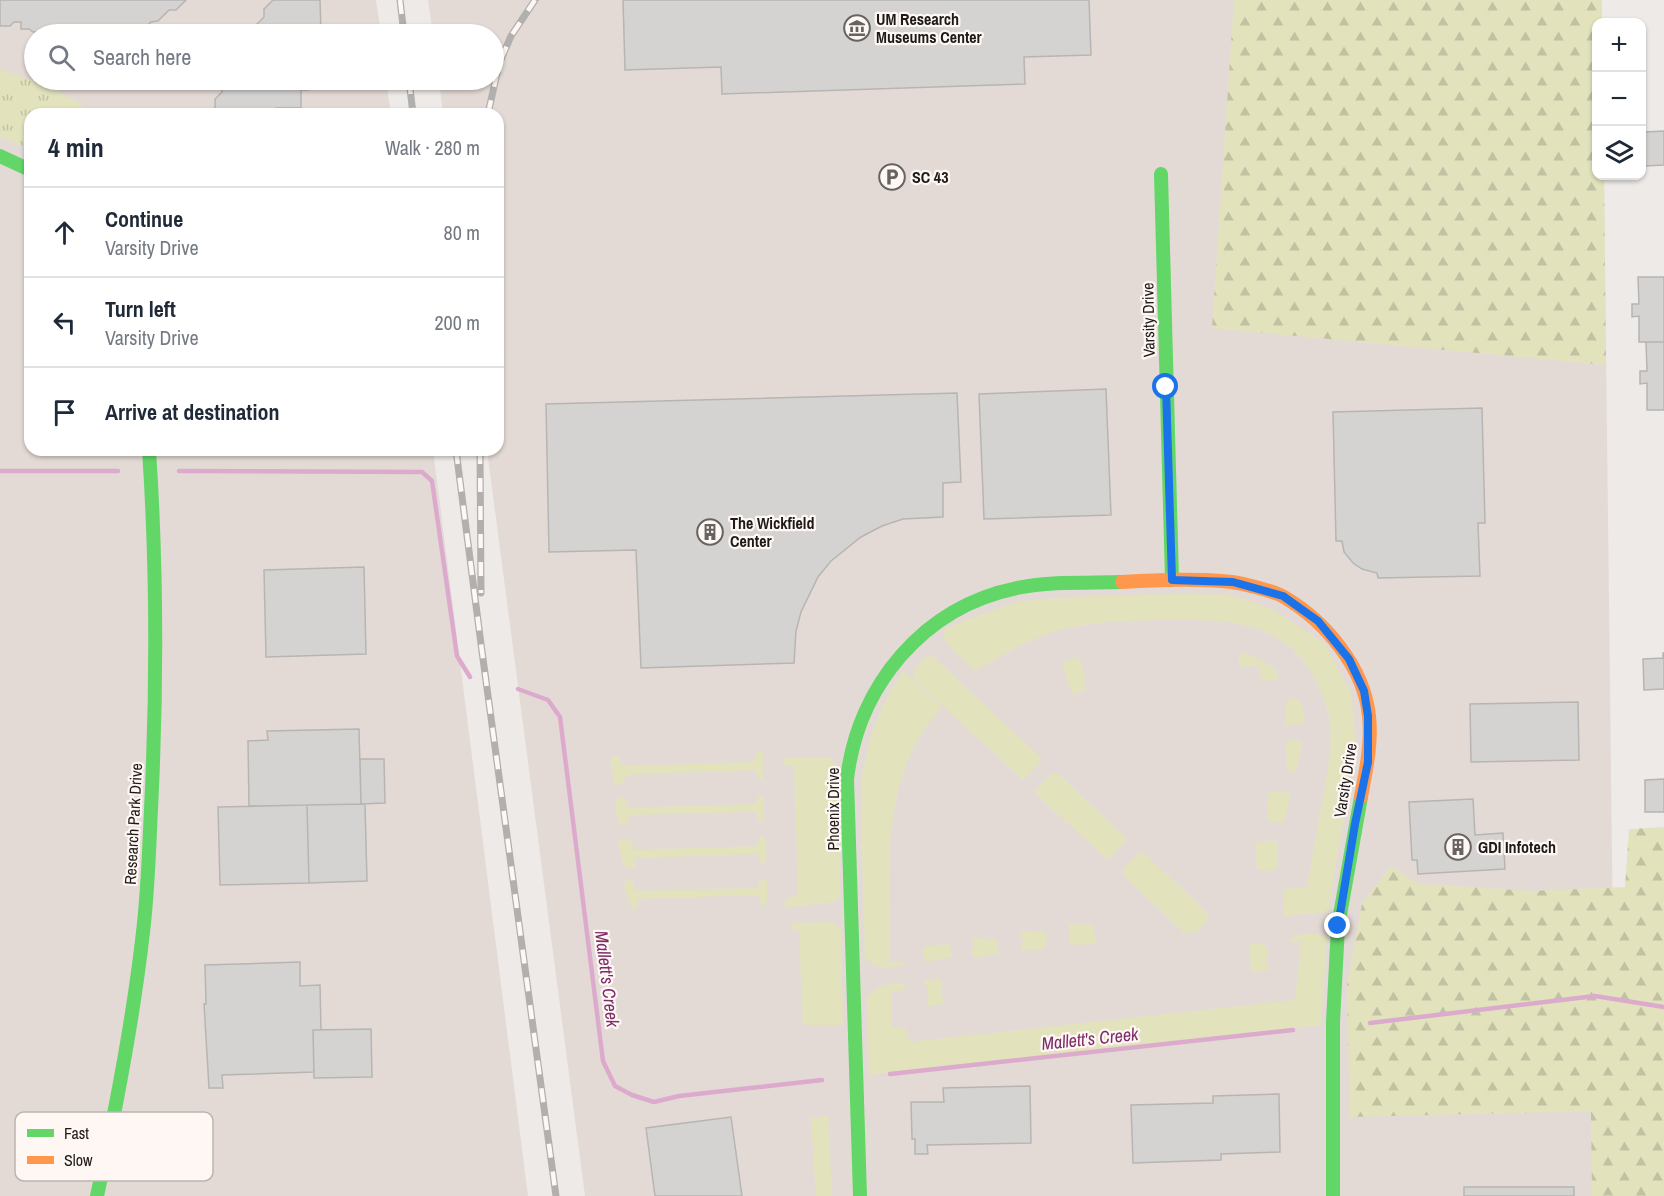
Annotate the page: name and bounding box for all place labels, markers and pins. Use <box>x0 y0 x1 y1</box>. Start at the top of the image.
place label: UM Research Museums Center <box>876 8 983 48</box>
museum icon: UM Research Museums Center <box>842 13 872 43</box>
parking icon: SC 43 <box>877 162 907 192</box>
place label: SC 43 <box>912 166 948 188</box>
place label: The Wickfield Center <box>730 512 814 552</box>
building icon: The Wickfield Center <box>695 517 725 547</box>
building icon: GDI Infotech <box>1443 832 1473 862</box>
place label: GDI Infotech <box>1478 836 1556 858</box>

